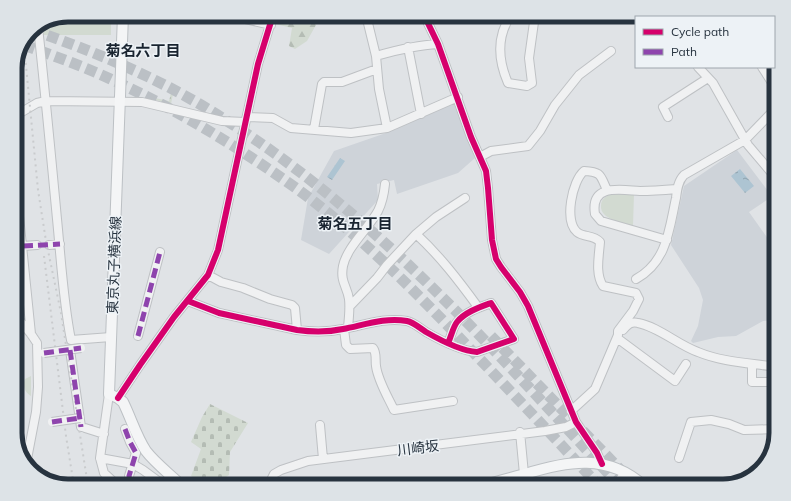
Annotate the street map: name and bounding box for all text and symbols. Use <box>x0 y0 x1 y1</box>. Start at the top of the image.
legend <box>635 16 775 68</box>
text: Cycle path <box>671 24 729 39</box>
district label: 菊名六丁目 <box>105 41 181 60</box>
text: Path <box>671 44 697 59</box>
district label: 菊名五丁目 <box>317 214 393 233</box>
street label: 東京丸子横浜線 <box>103 216 125 314</box>
street label: 川崎坂 <box>396 437 440 459</box>

